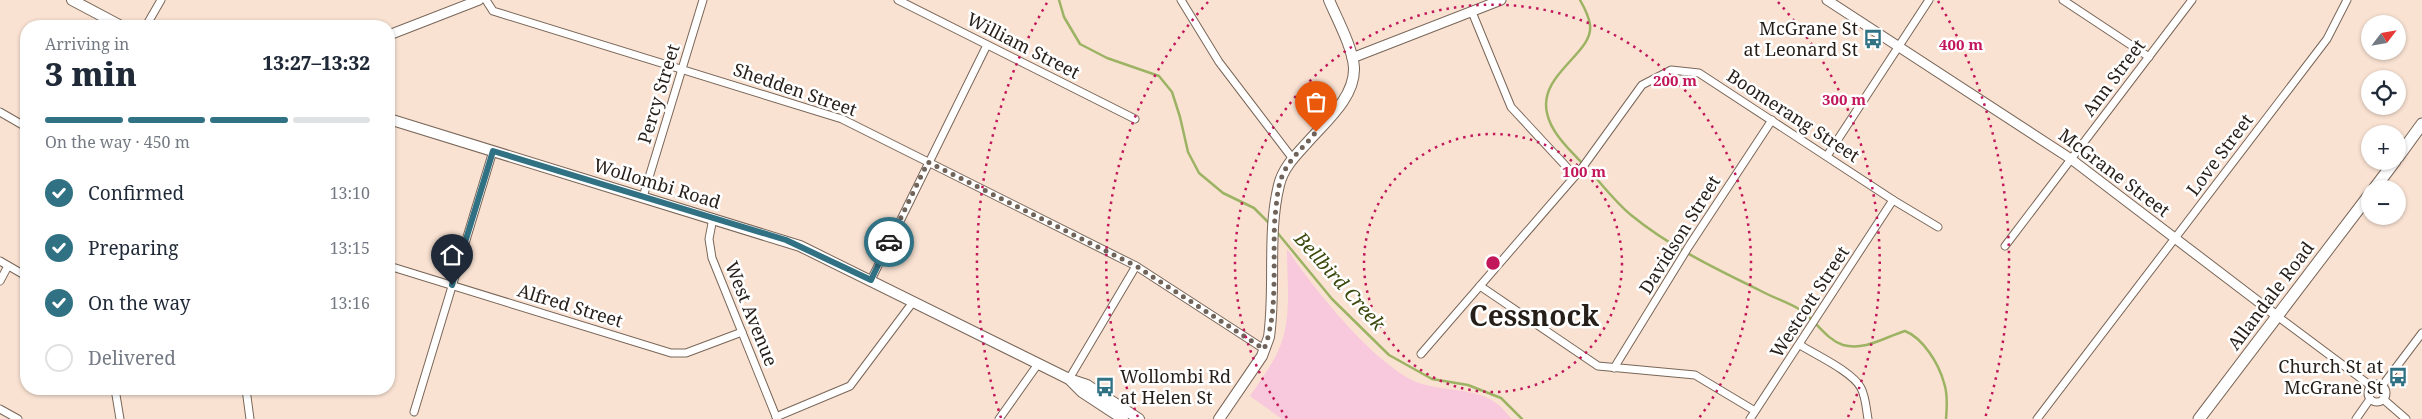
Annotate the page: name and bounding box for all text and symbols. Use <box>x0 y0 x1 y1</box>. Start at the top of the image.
street label: William Street <box>963 6 1084 84</box>
north arrow <box>2361 15 2406 60</box>
map controls <box>2361 15 2406 225</box>
place label: McGrane St at Leonard St <box>1744 16 1858 61</box>
bus stop icon: McGrane St at Leonard St <box>1862 28 1884 50</box>
text: Arriving in <box>45 33 129 55</box>
text: 400 m <box>1939 34 1983 54</box>
street label: Ann Street <box>2076 34 2150 121</box>
street label: Percy Street <box>632 41 685 146</box>
text: 13:27–13:32 <box>262 50 370 76</box>
text: 3 min <box>45 52 137 95</box>
street label: Shedden Street <box>730 57 860 121</box>
street label: Boomerang Street <box>1723 63 1865 167</box>
text: 200 m <box>1653 70 1697 90</box>
button: locate <box>2361 70 2406 115</box>
pin <box>1295 81 1337 132</box>
icon: bag <box>1302 88 1330 116</box>
text: 300 m <box>1822 89 1866 109</box>
street label: Love Street <box>2181 109 2258 200</box>
street label: McGrane Street <box>2054 123 2175 222</box>
button: + <box>2361 125 2406 170</box>
text: On the way · 450 m <box>45 131 190 153</box>
street label: Wollombi Road <box>591 152 724 214</box>
text: 100 m <box>1562 161 1606 181</box>
street label: Davidson Street <box>1633 171 1725 298</box>
icon: check <box>45 179 73 207</box>
text: Confirmed <box>88 180 184 206</box>
button: − <box>2361 180 2406 225</box>
text: 13:10 <box>330 182 370 204</box>
courier <box>864 217 914 267</box>
water label: Bellbird Creek <box>1288 225 1392 337</box>
icon: car <box>875 228 903 256</box>
icon: check <box>45 234 73 262</box>
pin <box>431 234 473 285</box>
text: Preparing <box>88 235 178 261</box>
street label: Allandale Road <box>2221 236 2319 355</box>
text: 13:15 <box>330 237 370 259</box>
icon: home <box>438 241 466 269</box>
street label: Westcott Street <box>1764 241 1854 362</box>
centre of rings <box>1484 254 1502 272</box>
street label: West Avenue <box>720 258 784 370</box>
street label: Alfred Street <box>515 278 626 332</box>
icon: check <box>45 289 73 317</box>
text: On the way <box>88 290 191 316</box>
text: 13:16 <box>330 292 370 314</box>
district label: Cessnock <box>1469 296 1599 334</box>
text: Delivered <box>88 345 176 371</box>
place label: Church St at McGrane St <box>2278 354 2383 399</box>
place label: Wollombi Rd at Helen St <box>1120 364 1231 409</box>
bus stop icon: Church St at McGrane St <box>2387 366 2409 388</box>
bus stop icon: Wollombi Rd at Helen St <box>1094 376 1116 398</box>

